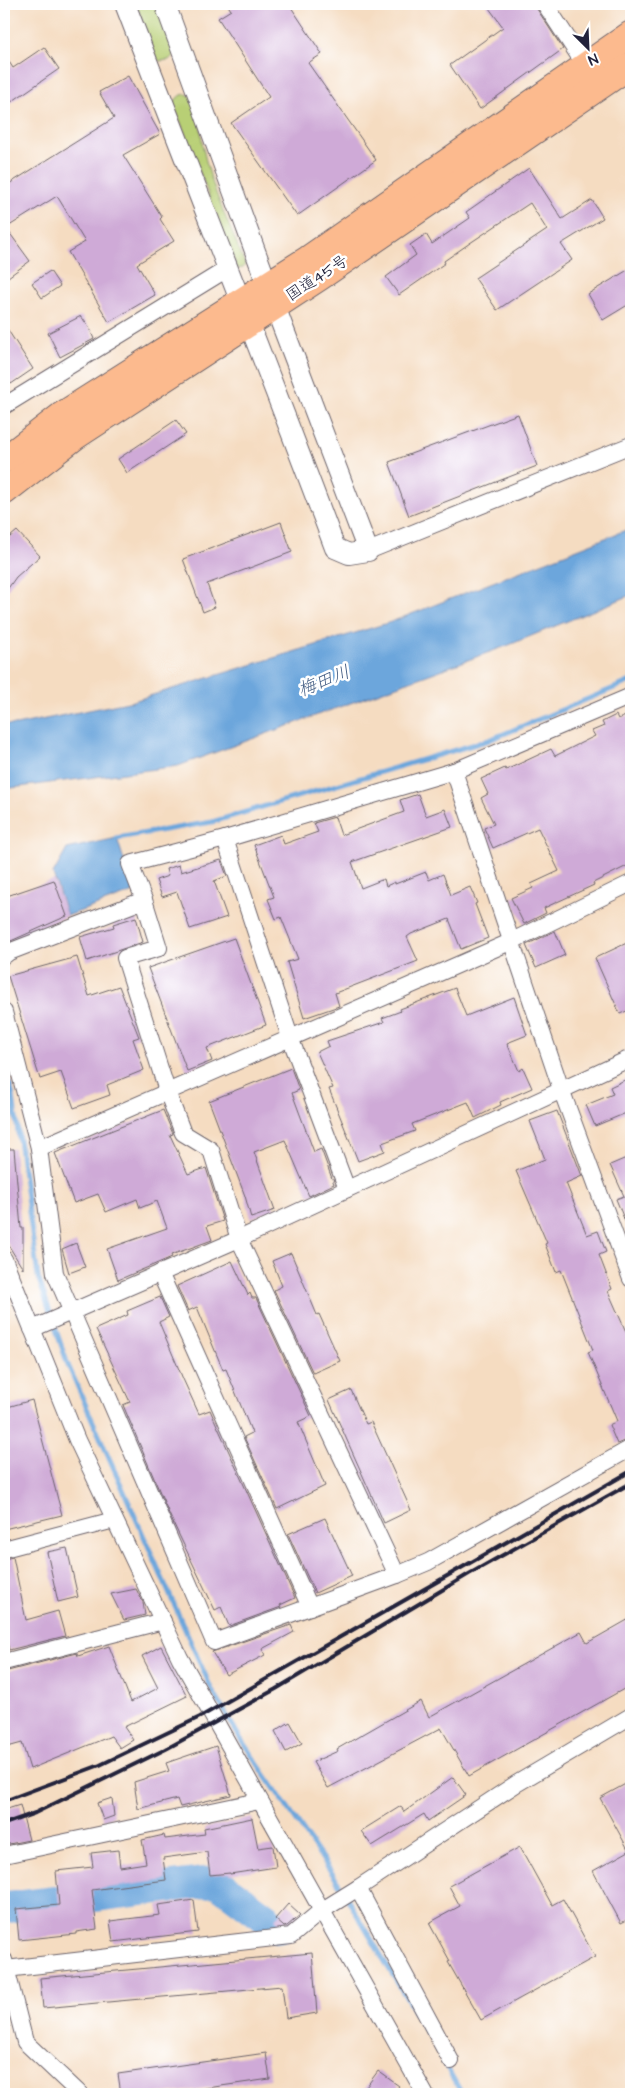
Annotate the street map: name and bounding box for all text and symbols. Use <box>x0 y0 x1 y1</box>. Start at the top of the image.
north arrow <box>562 22 612 72</box>
text: N <box>585 48 601 70</box>
street label: 国道45号 <box>282 250 352 306</box>
water label: 梅田川 <box>294 659 354 703</box>

